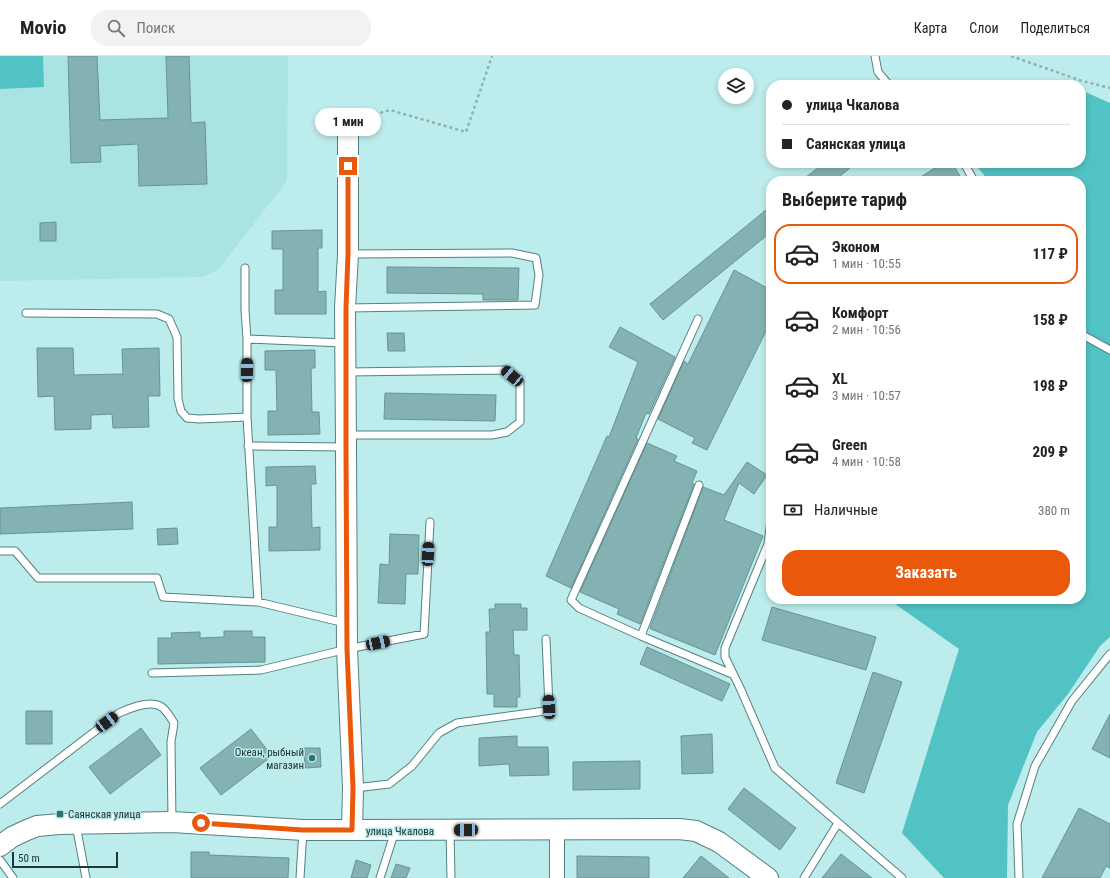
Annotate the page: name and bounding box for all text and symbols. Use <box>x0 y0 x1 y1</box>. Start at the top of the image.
search box <box>91 10 371 46</box>
text: Movio <box>20 16 67 39</box>
icon: search <box>105 17 127 39</box>
text: Поиск <box>137 19 175 37</box>
text: Карта <box>914 20 947 36</box>
text: Слои <box>969 20 999 36</box>
text: Поделиться <box>1021 20 1090 36</box>
map controls <box>718 68 754 104</box>
button: layers <box>718 68 754 104</box>
text: улица Чкалова <box>806 96 899 114</box>
callout: 1 мин <box>315 108 381 136</box>
text: 1 мин <box>332 114 364 129</box>
text: Саянская улица <box>806 135 905 153</box>
route end <box>339 157 357 175</box>
text: Выберите тариф <box>782 189 907 210</box>
icon: car <box>784 236 820 272</box>
text: Эконом <box>832 238 880 256</box>
text: 117 ₽ <box>1032 245 1068 263</box>
text: 1 мин · 10:55 <box>832 256 901 271</box>
icon: car <box>784 302 820 338</box>
text: Комфорт <box>832 304 889 322</box>
text: 158 ₽ <box>1032 311 1068 329</box>
text: 2 мин · 10:56 <box>832 322 901 337</box>
car <box>241 358 253 382</box>
car <box>499 364 525 388</box>
icon: car <box>784 368 820 404</box>
text: XL <box>832 370 848 388</box>
text: 198 ₽ <box>1032 377 1068 395</box>
text: 3 мин · 10:57 <box>832 388 901 403</box>
icon: car <box>784 434 820 470</box>
text: Green <box>832 436 867 454</box>
text: 209 ₽ <box>1032 443 1068 461</box>
text: 4 мин · 10:58 <box>832 454 901 469</box>
icon: cash <box>782 499 804 521</box>
text: Наличные <box>814 501 878 519</box>
text: 380 m <box>1038 503 1070 518</box>
car <box>421 542 435 566</box>
button: Заказать <box>782 550 1070 596</box>
car <box>365 635 391 651</box>
car <box>542 695 556 719</box>
car <box>94 710 120 734</box>
place label: Океан, рыбный магазин <box>235 746 304 772</box>
marker: Океан, рыбный магазин <box>307 753 317 763</box>
place label: Саянская улица <box>68 808 141 821</box>
marker: Саянская улица <box>55 809 65 819</box>
route start <box>192 814 210 832</box>
car <box>454 824 478 836</box>
street label: улица Чкалова <box>366 825 434 838</box>
scale bar <box>12 850 118 869</box>
text: 50 m <box>18 852 40 865</box>

